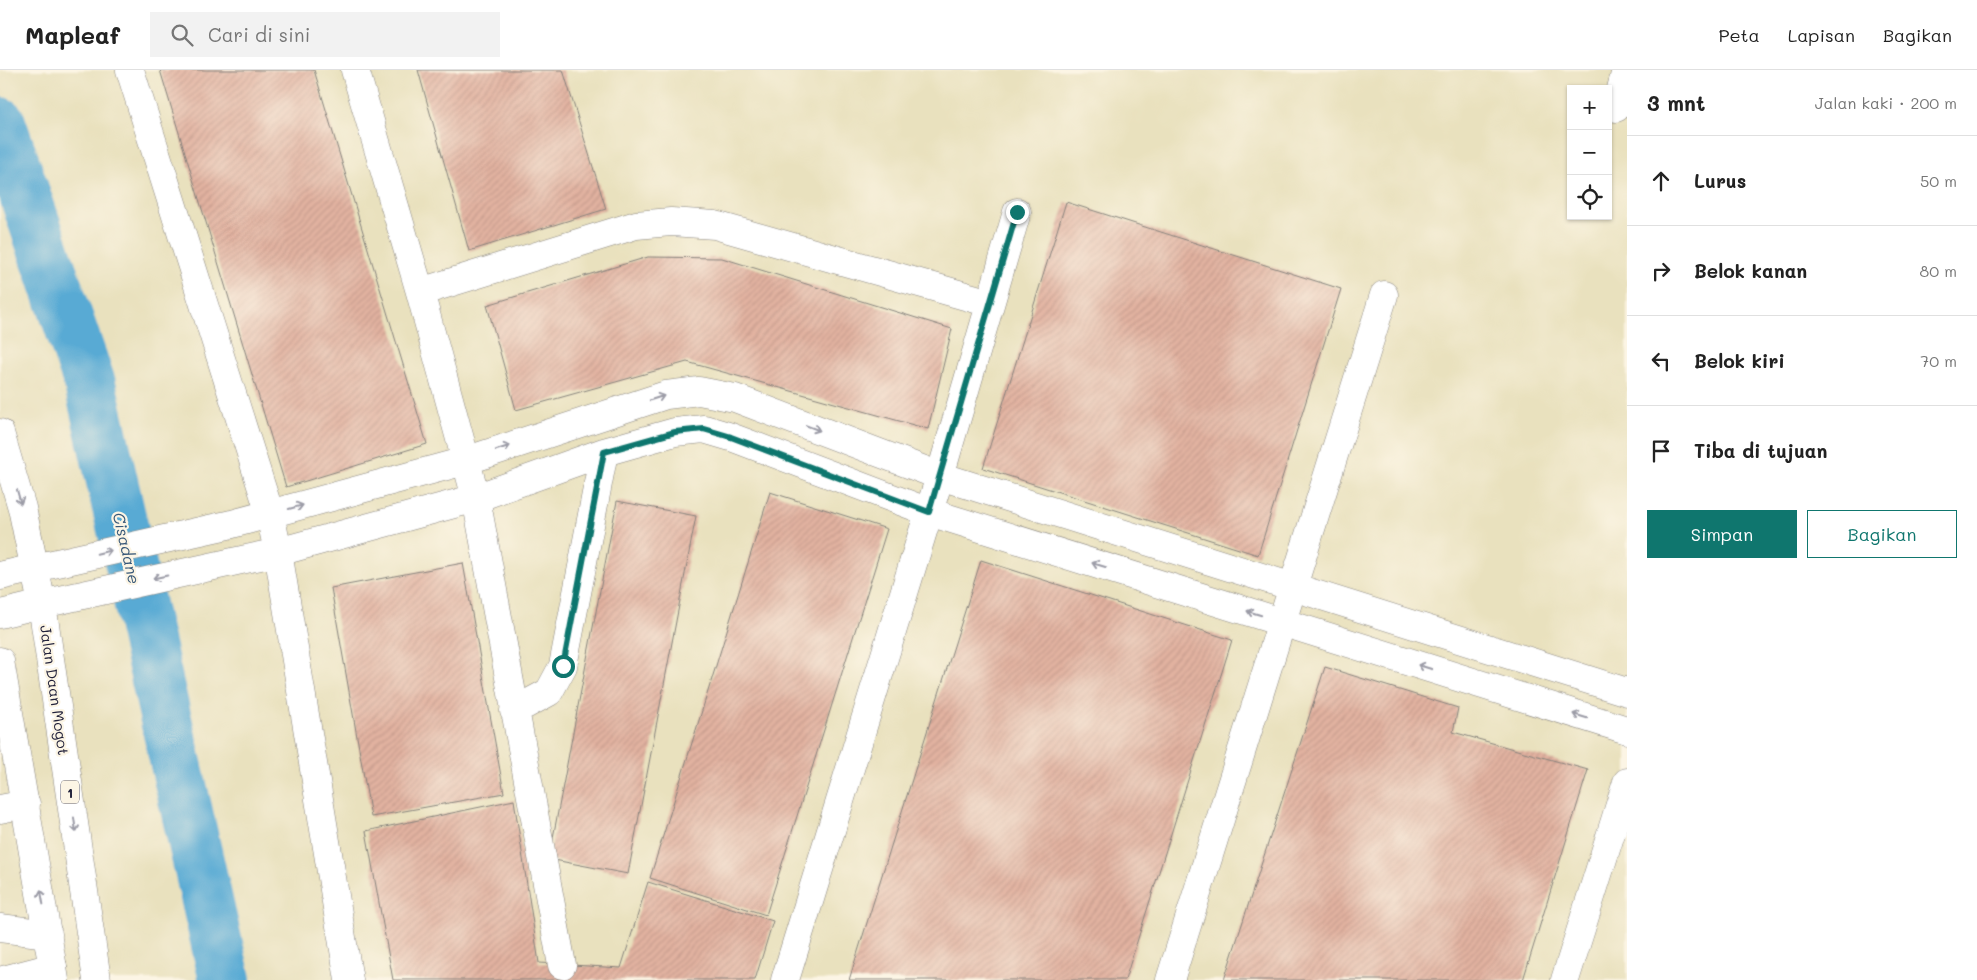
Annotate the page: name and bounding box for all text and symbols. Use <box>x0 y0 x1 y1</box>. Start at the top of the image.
search box <box>150 12 500 57</box>
text: Mapleaf <box>25 19 120 50</box>
icon: search <box>168 21 196 49</box>
text: Cari di sini <box>208 22 310 47</box>
text: Peta <box>1718 23 1760 47</box>
text: Lapisan <box>1788 23 1855 47</box>
text: Bagikan <box>1883 23 1952 47</box>
map controls <box>1567 85 1612 220</box>
button: + <box>1567 85 1612 130</box>
text: 3 mnt <box>1647 89 1705 116</box>
text: Jalan kaki · 200 m <box>1815 92 1957 113</box>
button: − <box>1567 130 1612 175</box>
icon: ahead <box>1647 167 1675 195</box>
text: Lurus <box>1694 168 1746 193</box>
text: 50 m <box>1920 170 1957 191</box>
button: locate <box>1567 175 1612 220</box>
route end <box>1006 201 1029 224</box>
icon: right <box>1647 257 1675 285</box>
text: Belok kanan <box>1694 258 1807 283</box>
text: 80 m <box>1920 260 1957 281</box>
icon: left <box>1647 347 1675 375</box>
text: Belok kiri <box>1694 348 1785 373</box>
text: 70 m <box>1920 350 1957 371</box>
one-way arrow <box>649 393 665 402</box>
one-way arrow <box>805 423 820 433</box>
icon: arrive <box>1647 437 1675 465</box>
text: Tiba di tujuan <box>1694 438 1827 463</box>
one-way arrow <box>495 443 511 453</box>
one-way arrow <box>14 489 24 505</box>
one-way arrow <box>287 501 303 511</box>
water label: Cisadane <box>109 510 145 586</box>
button: Simpan <box>1647 510 1797 558</box>
button: Bagikan <box>1807 510 1957 558</box>
one-way arrow <box>95 547 111 556</box>
one-way arrow <box>1091 559 1107 569</box>
one-way arrow <box>152 573 168 582</box>
one-way arrow <box>1246 608 1262 618</box>
street label: Jalan Daan Mogot <box>36 624 74 756</box>
route start <box>552 655 575 678</box>
one-way arrow <box>1418 662 1434 671</box>
one-way arrow <box>1573 710 1589 720</box>
road number: 1 <box>61 780 79 804</box>
one-way arrow <box>70 817 80 833</box>
one-way arrow <box>36 890 46 906</box>

